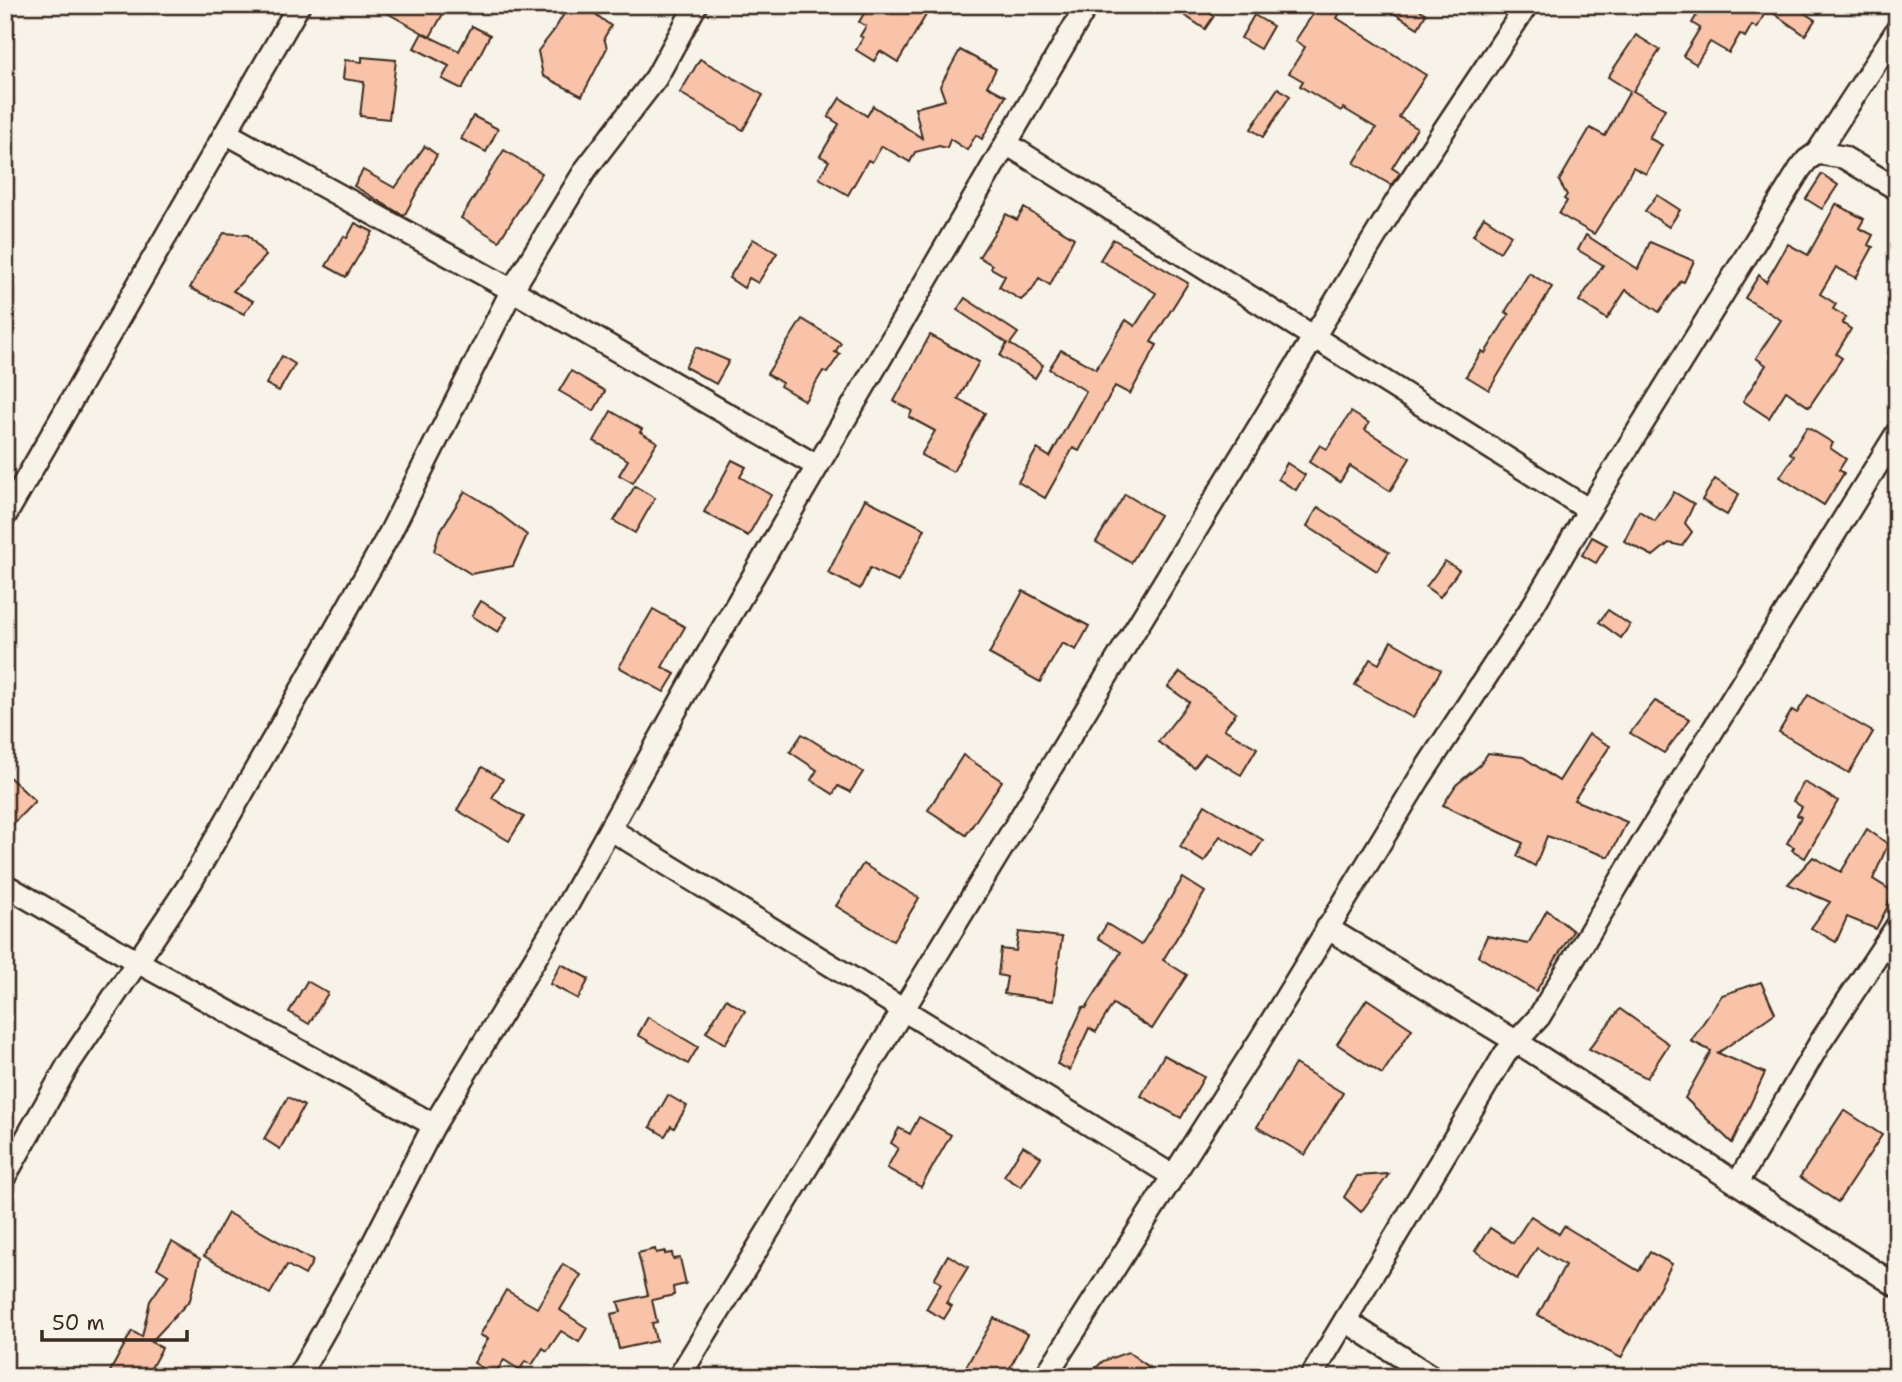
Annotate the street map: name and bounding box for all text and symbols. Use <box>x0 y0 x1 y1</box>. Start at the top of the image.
scale bar <box>42 1298 187 1342</box>
text: 50 m <box>52 1309 105 1337</box>

